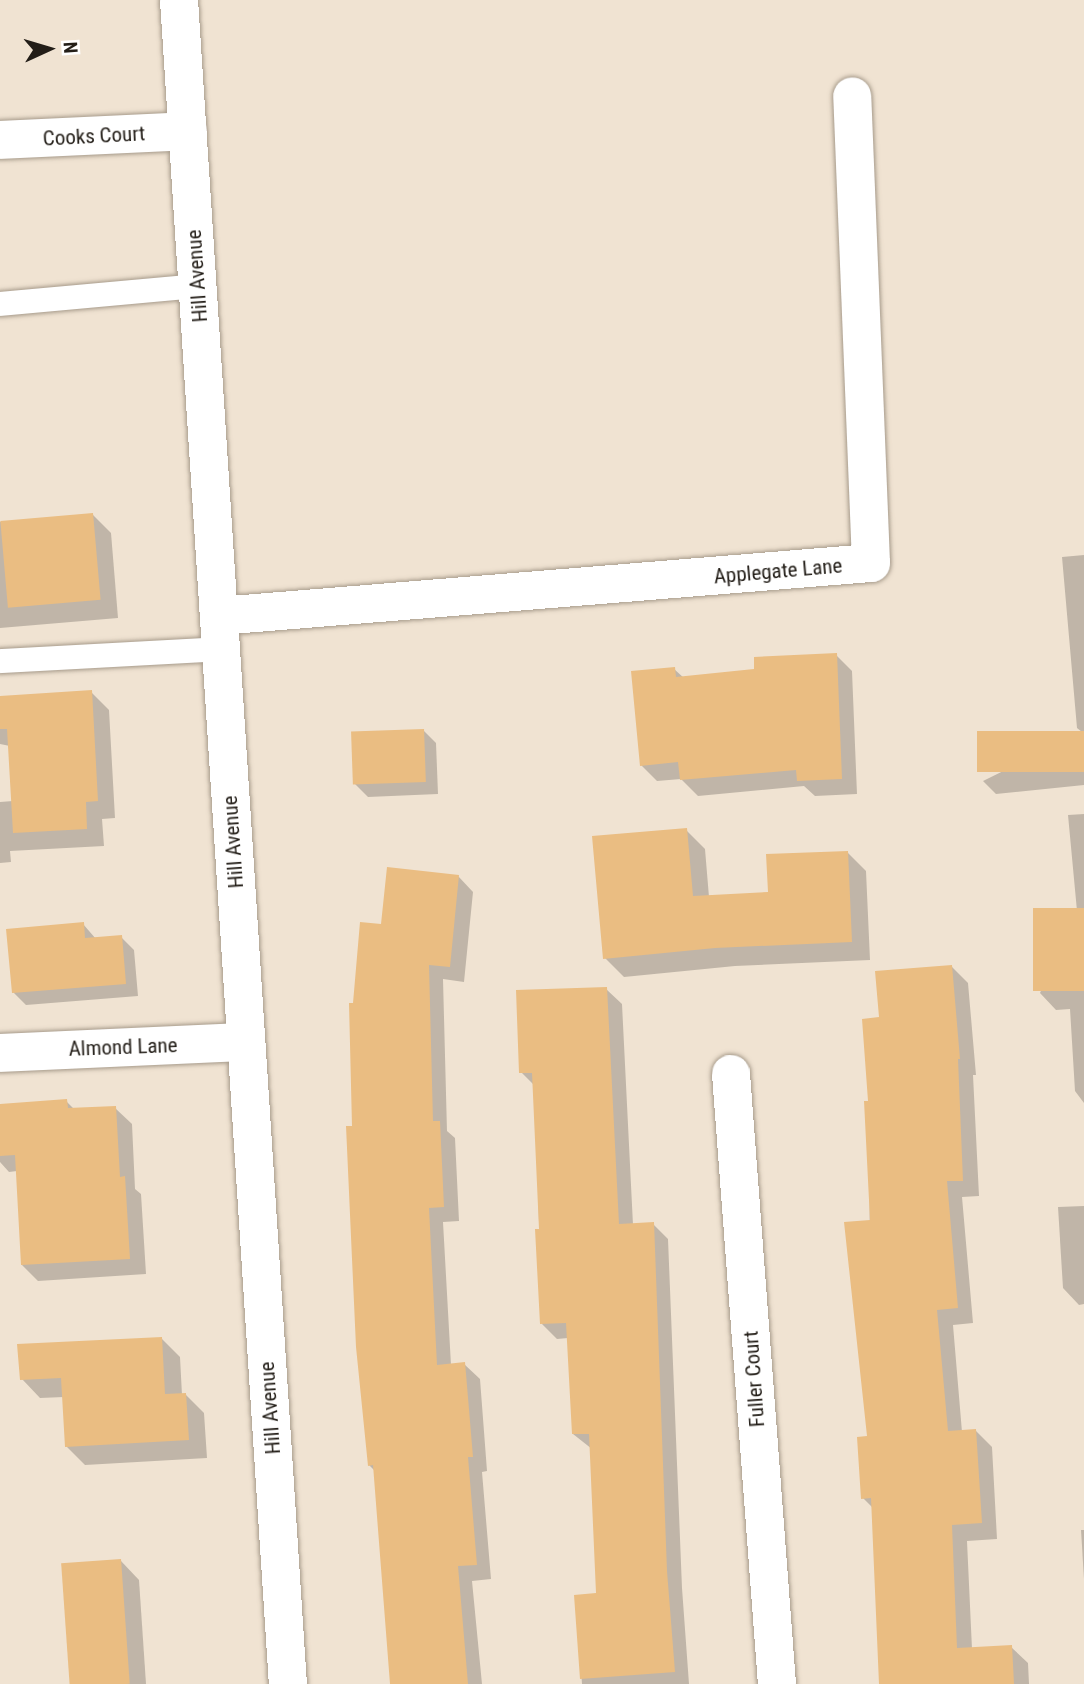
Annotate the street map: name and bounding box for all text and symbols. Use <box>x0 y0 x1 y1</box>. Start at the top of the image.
north arrow <box>14 14 84 84</box>
text: N <box>59 41 82 54</box>
street label: Cooks Court <box>42 121 146 151</box>
street label: Hill Avenue <box>181 229 213 323</box>
street label: Applegate Lane <box>713 553 843 589</box>
street label: Hill Avenue <box>217 795 249 889</box>
street label: Almond Lane <box>68 1033 178 1061</box>
street label: Fuller Court <box>738 1330 770 1428</box>
street label: Hill Avenue <box>254 1361 286 1455</box>

